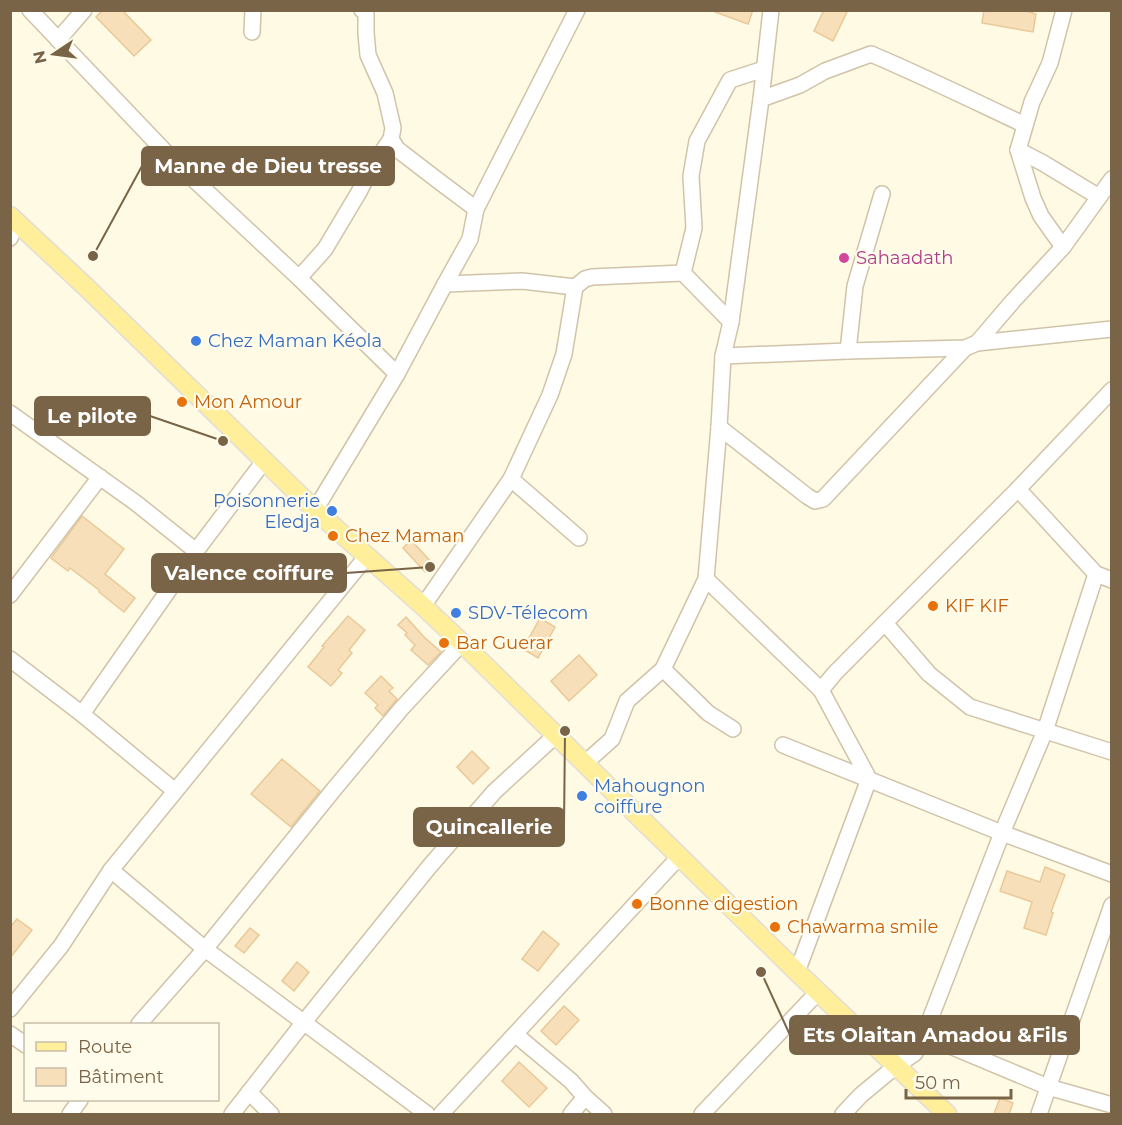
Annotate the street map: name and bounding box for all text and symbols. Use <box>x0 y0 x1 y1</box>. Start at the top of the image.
north arrow <box>24 24 84 84</box>
text: N <box>29 49 51 66</box>
callout: Manne de Dieu tresse <box>142 147 394 185</box>
text: Manne de Dieu tresse <box>154 154 382 178</box>
place label: Sahaadath <box>856 247 953 269</box>
marker: Sahaadath <box>837 251 851 265</box>
place label: Chez Maman Kéola <box>208 330 382 352</box>
marker: Chez Maman Kéola <box>189 334 203 348</box>
place label: Mon Amour <box>194 391 302 413</box>
marker: Mon Amour <box>175 395 189 409</box>
callout: Le pilote <box>35 397 150 435</box>
text: Le pilote <box>47 404 137 428</box>
place label: Poisonnerie Eledja <box>213 490 320 533</box>
marker: Poisonnerie Eledja <box>325 504 339 518</box>
place label: Chez Maman <box>345 525 464 547</box>
marker: Chez Maman <box>326 529 340 543</box>
callout: Valence coiffure <box>152 554 346 592</box>
text: Valence coiffure <box>163 561 334 585</box>
place label: KIF KIF <box>945 595 1009 617</box>
marker: KIF KIF <box>926 599 940 613</box>
place label: SDV-Télecom <box>468 602 588 624</box>
marker: SDV-Télecom <box>449 606 463 620</box>
place label: Bar Guerar <box>456 632 553 654</box>
marker: Bar Guerar <box>437 636 451 650</box>
place label: Mahougnon coiffure <box>594 775 705 818</box>
marker: Mahougnon coiffure <box>575 789 589 803</box>
callout: Quincallerie <box>414 808 564 846</box>
text: Quincallerie <box>426 815 552 839</box>
place label: Bonne digestion <box>649 893 798 915</box>
marker: Bonne digestion <box>630 897 644 911</box>
place label: Chawarma smile <box>787 916 939 938</box>
marker: Chawarma smile <box>768 920 782 934</box>
callout: Ets Olaitan Amadou &Fils <box>790 1016 1079 1054</box>
legend <box>24 1023 219 1101</box>
text: Ets Olaitan Amadou &Fils <box>803 1023 1068 1047</box>
text: Route <box>78 1036 132 1058</box>
scale bar <box>906 1062 1011 1100</box>
text: Bâtiment <box>78 1066 164 1088</box>
text: 50 m <box>915 1072 961 1094</box>

